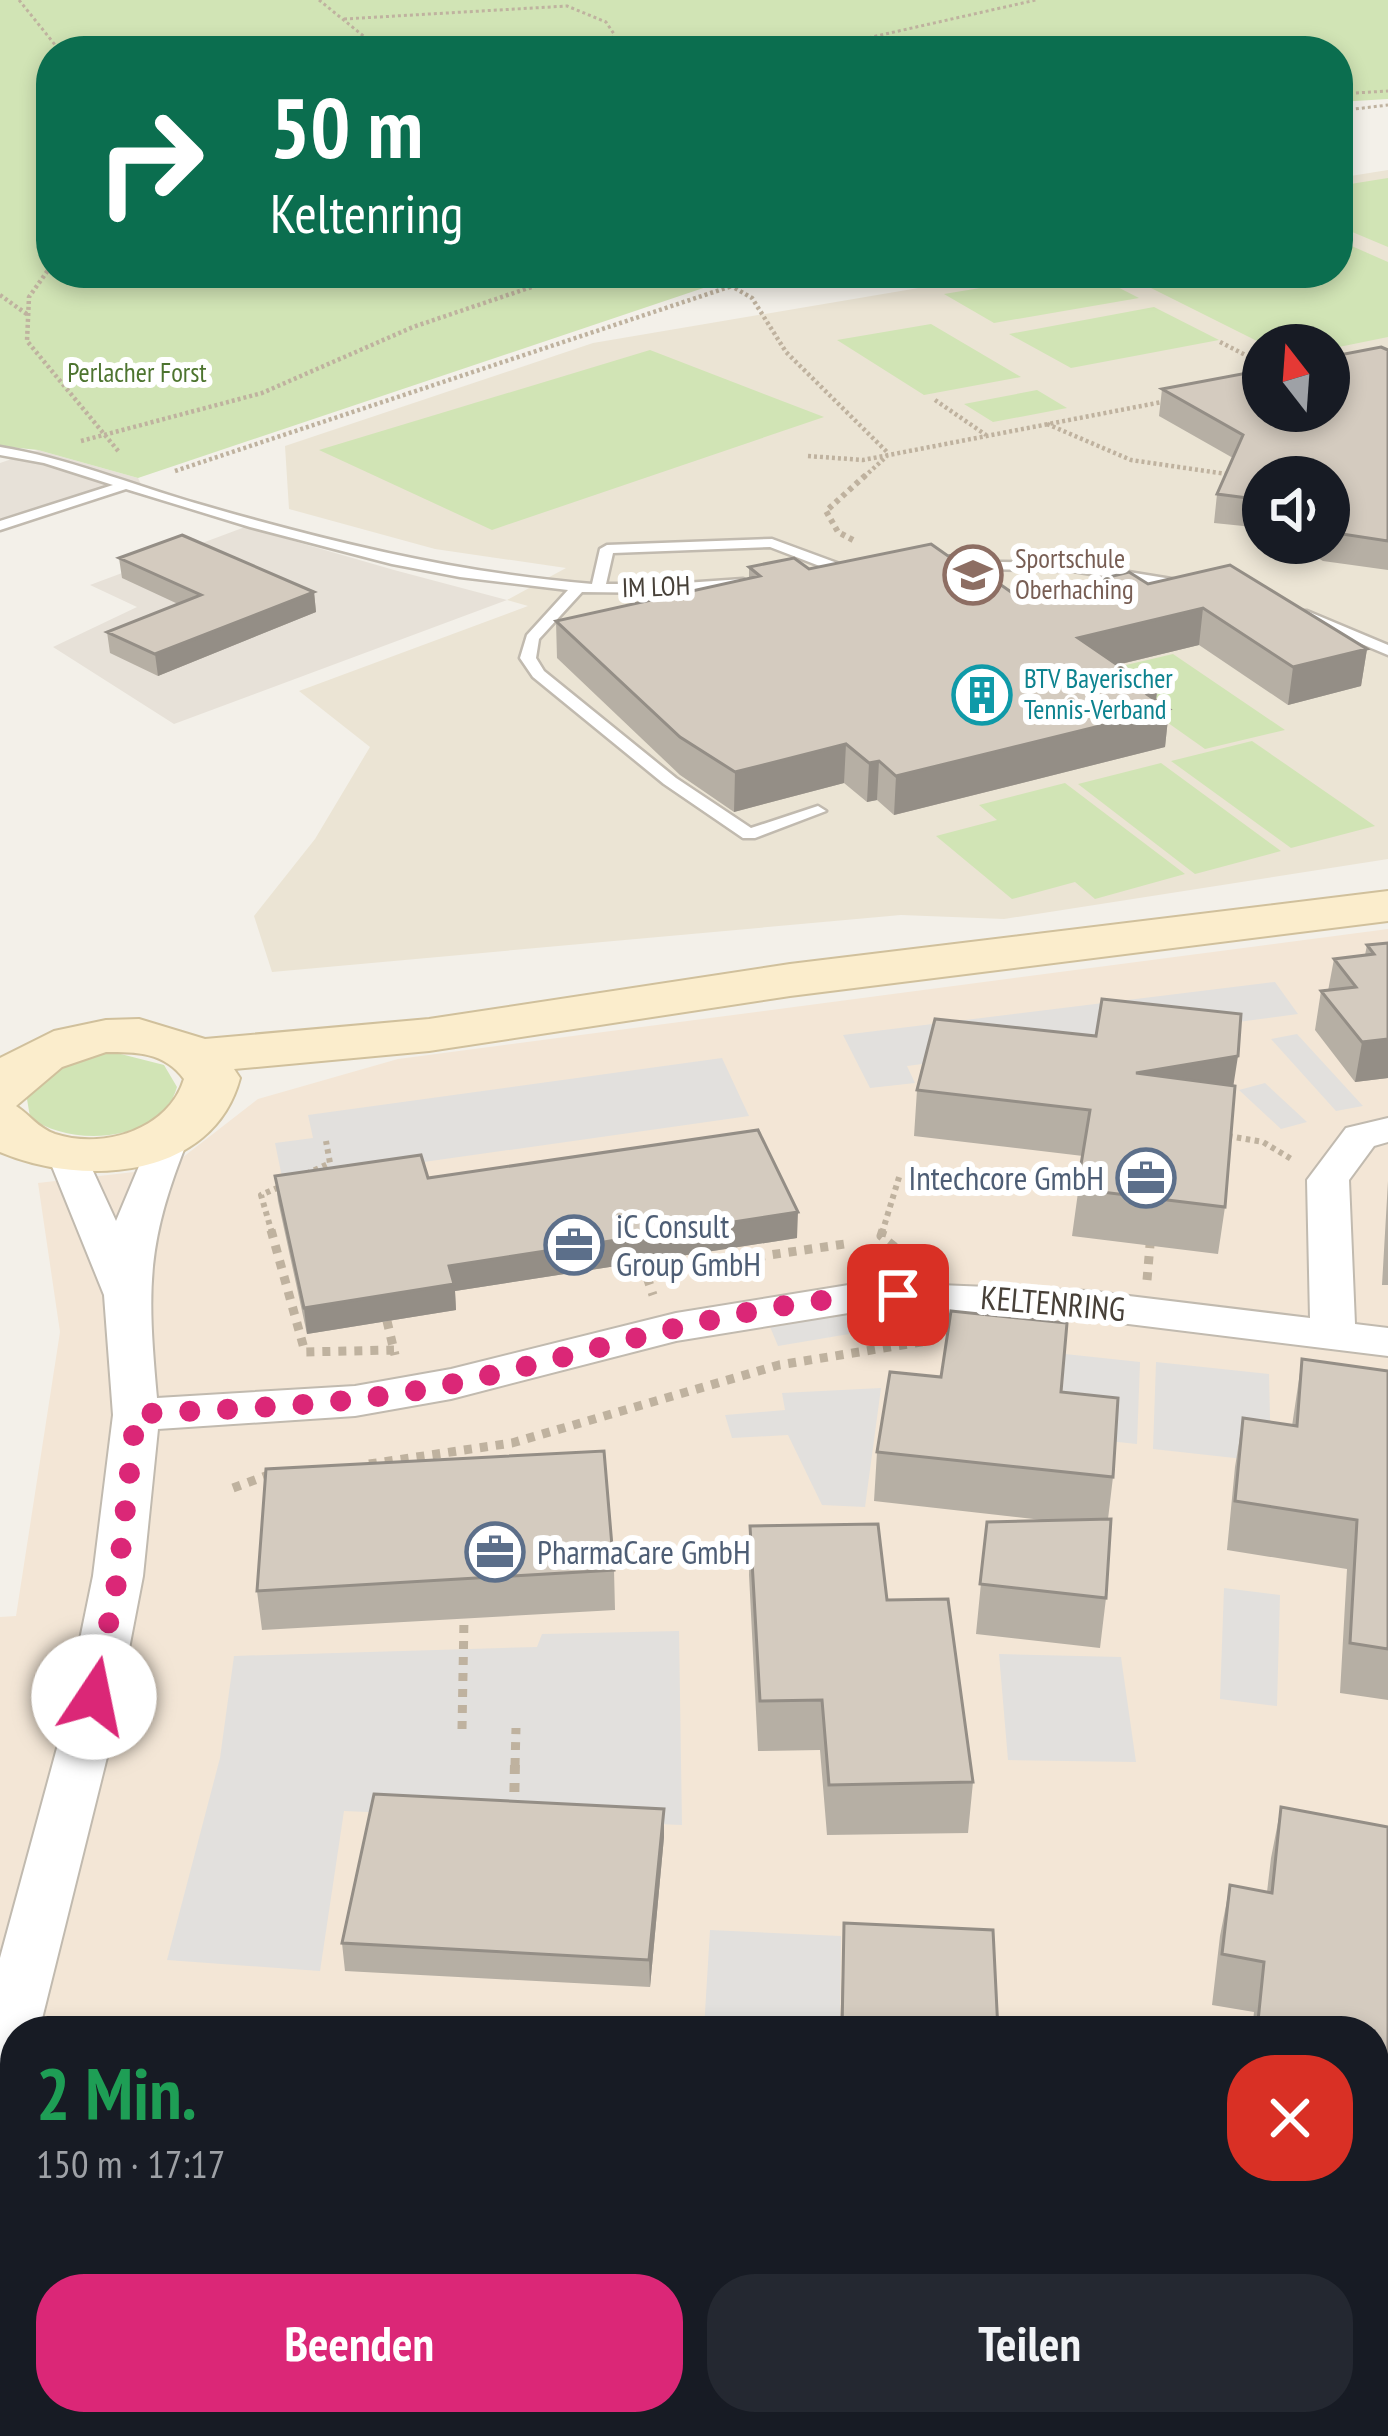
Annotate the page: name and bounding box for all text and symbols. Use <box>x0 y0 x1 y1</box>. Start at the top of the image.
text: 50 m <box>270 72 423 181</box>
icon: right <box>72 84 228 240</box>
text: Keltenring <box>270 178 463 248</box>
north arrow <box>1242 324 1350 432</box>
map controls <box>1242 324 1350 564</box>
park label: Perlacher Forst <box>67 355 207 389</box>
button: sound <box>1242 456 1350 564</box>
place label: Sportschule Oberhaching <box>1015 541 1134 606</box>
school or university icon: Sportschule Oberhaching <box>942 544 1004 606</box>
street label: IM LOH <box>621 568 691 604</box>
place label: BTV Bayerischer Tennis-Verband <box>1024 661 1173 726</box>
building icon: BTV Bayerischer Tennis-Verband <box>951 664 1013 726</box>
office icon: Intechcore GmbH <box>1115 1147 1177 1209</box>
place label: Intechcore GmbH <box>909 1156 1104 1199</box>
place label: iC Consult Group GmbH <box>616 1204 761 1285</box>
office icon: iC Consult Group GmbH <box>543 1214 605 1276</box>
pin <box>847 1244 949 1346</box>
icon: arrive <box>865 1262 931 1328</box>
street label: KELTENRING <box>979 1275 1127 1330</box>
office icon: PharmaCare GmbH <box>464 1521 526 1583</box>
place label: PharmaCare GmbH <box>537 1530 751 1573</box>
position arrow <box>31 1634 157 1760</box>
text: 2 Min. <box>36 2046 197 2139</box>
button: close <box>1227 2055 1353 2181</box>
text: 150 m · 17:17 <box>36 2138 225 2189</box>
button: Beenden <box>36 2274 683 2412</box>
button: Teilen <box>707 2274 1353 2412</box>

